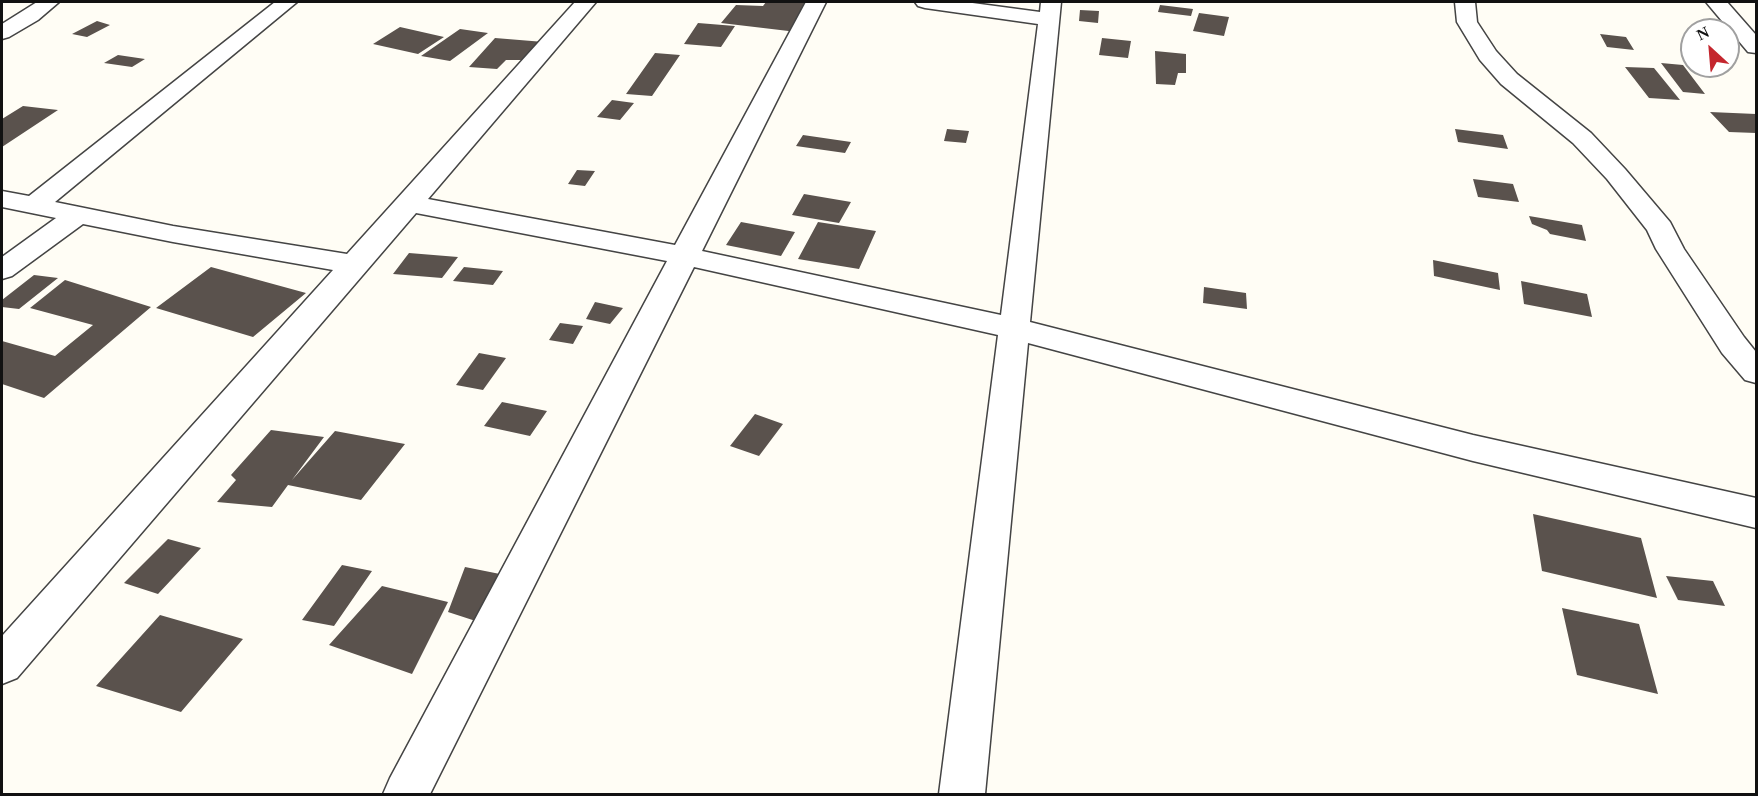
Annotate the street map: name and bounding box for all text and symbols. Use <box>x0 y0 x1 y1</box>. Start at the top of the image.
north arrow <box>1680 18 1740 78</box>
text: N <box>1694 23 1712 43</box>

